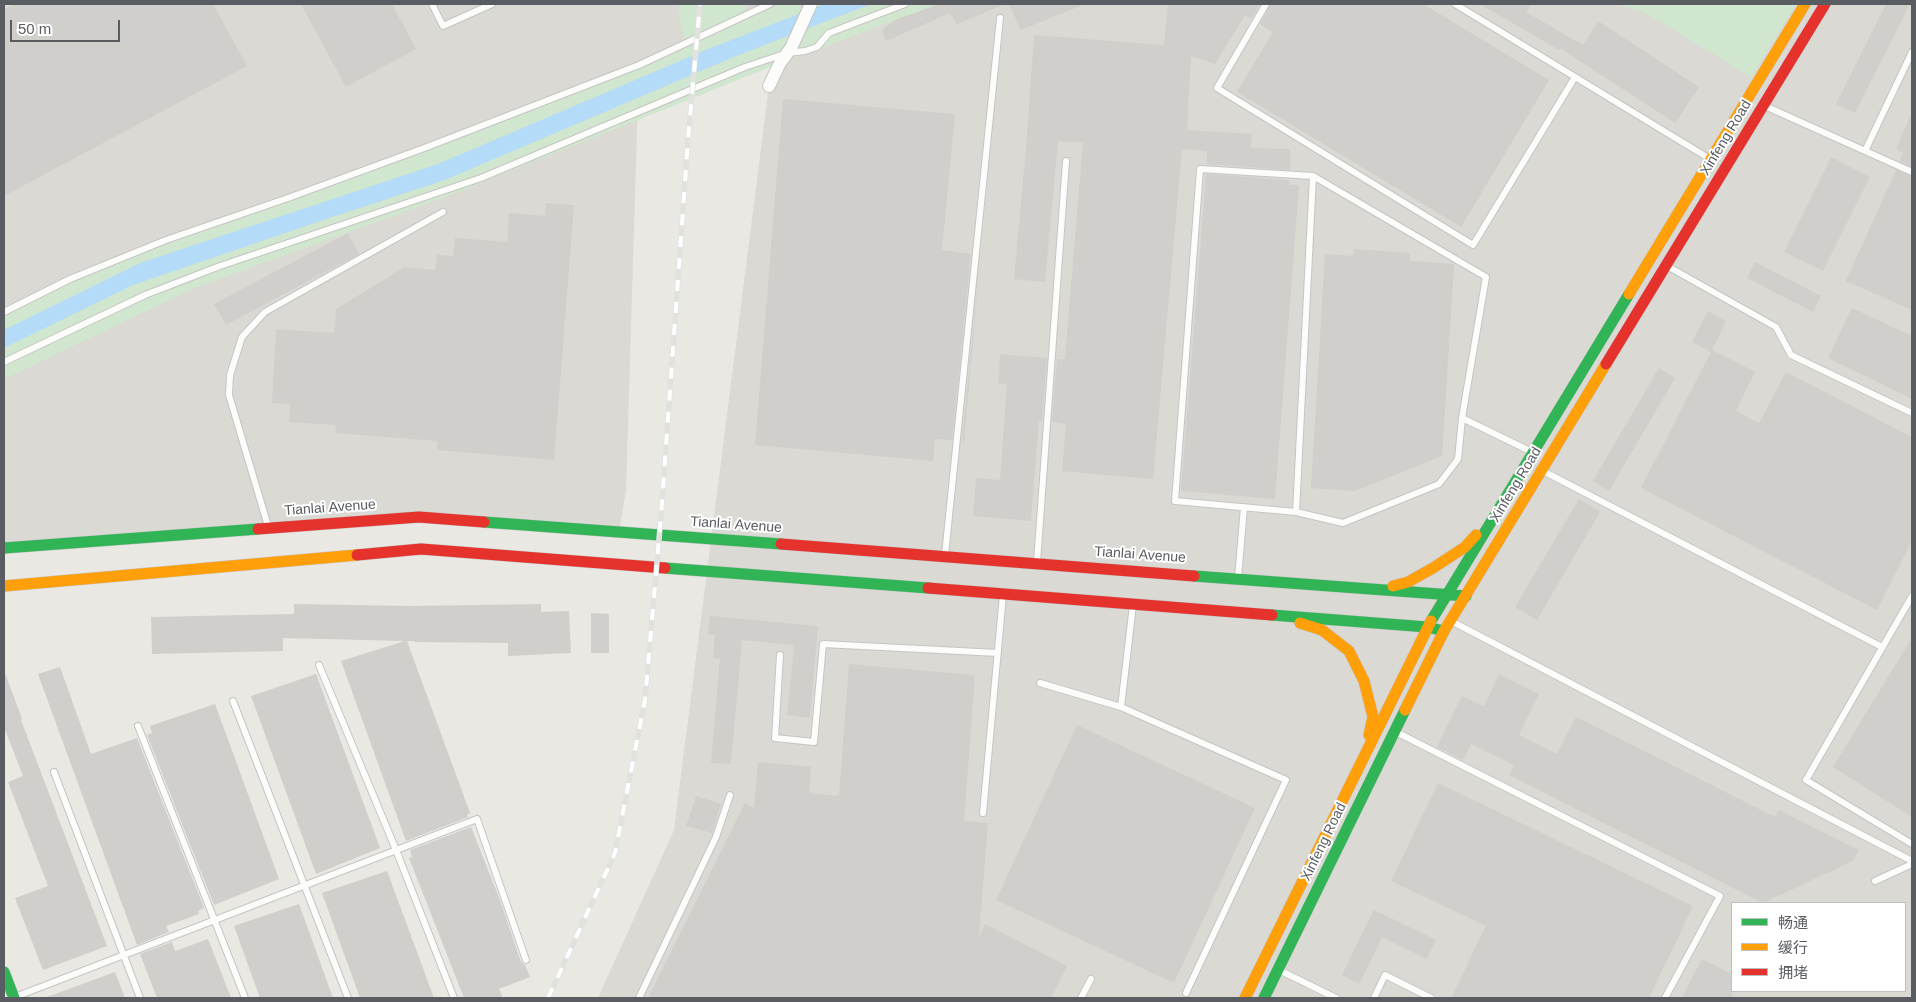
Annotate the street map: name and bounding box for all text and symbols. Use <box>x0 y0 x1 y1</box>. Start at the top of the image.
scale bar <box>12 10 122 42</box>
text: 50 m <box>18 20 51 37</box>
street label: Xinfeng Road <box>1697 97 1755 179</box>
street label: Xinfeng Road <box>1487 444 1545 526</box>
street label: Tianlai Avenue <box>284 496 376 520</box>
street label: Tianlai Avenue <box>690 513 782 537</box>
street label: Tianlai Avenue <box>1094 543 1186 567</box>
street label: Xinfeng Road <box>1298 800 1350 884</box>
legend <box>1731 902 1906 992</box>
text: 畅通 <box>1778 914 1808 931</box>
text: 缓行 <box>1778 939 1808 956</box>
text: 拥堵 <box>1778 964 1808 981</box>

